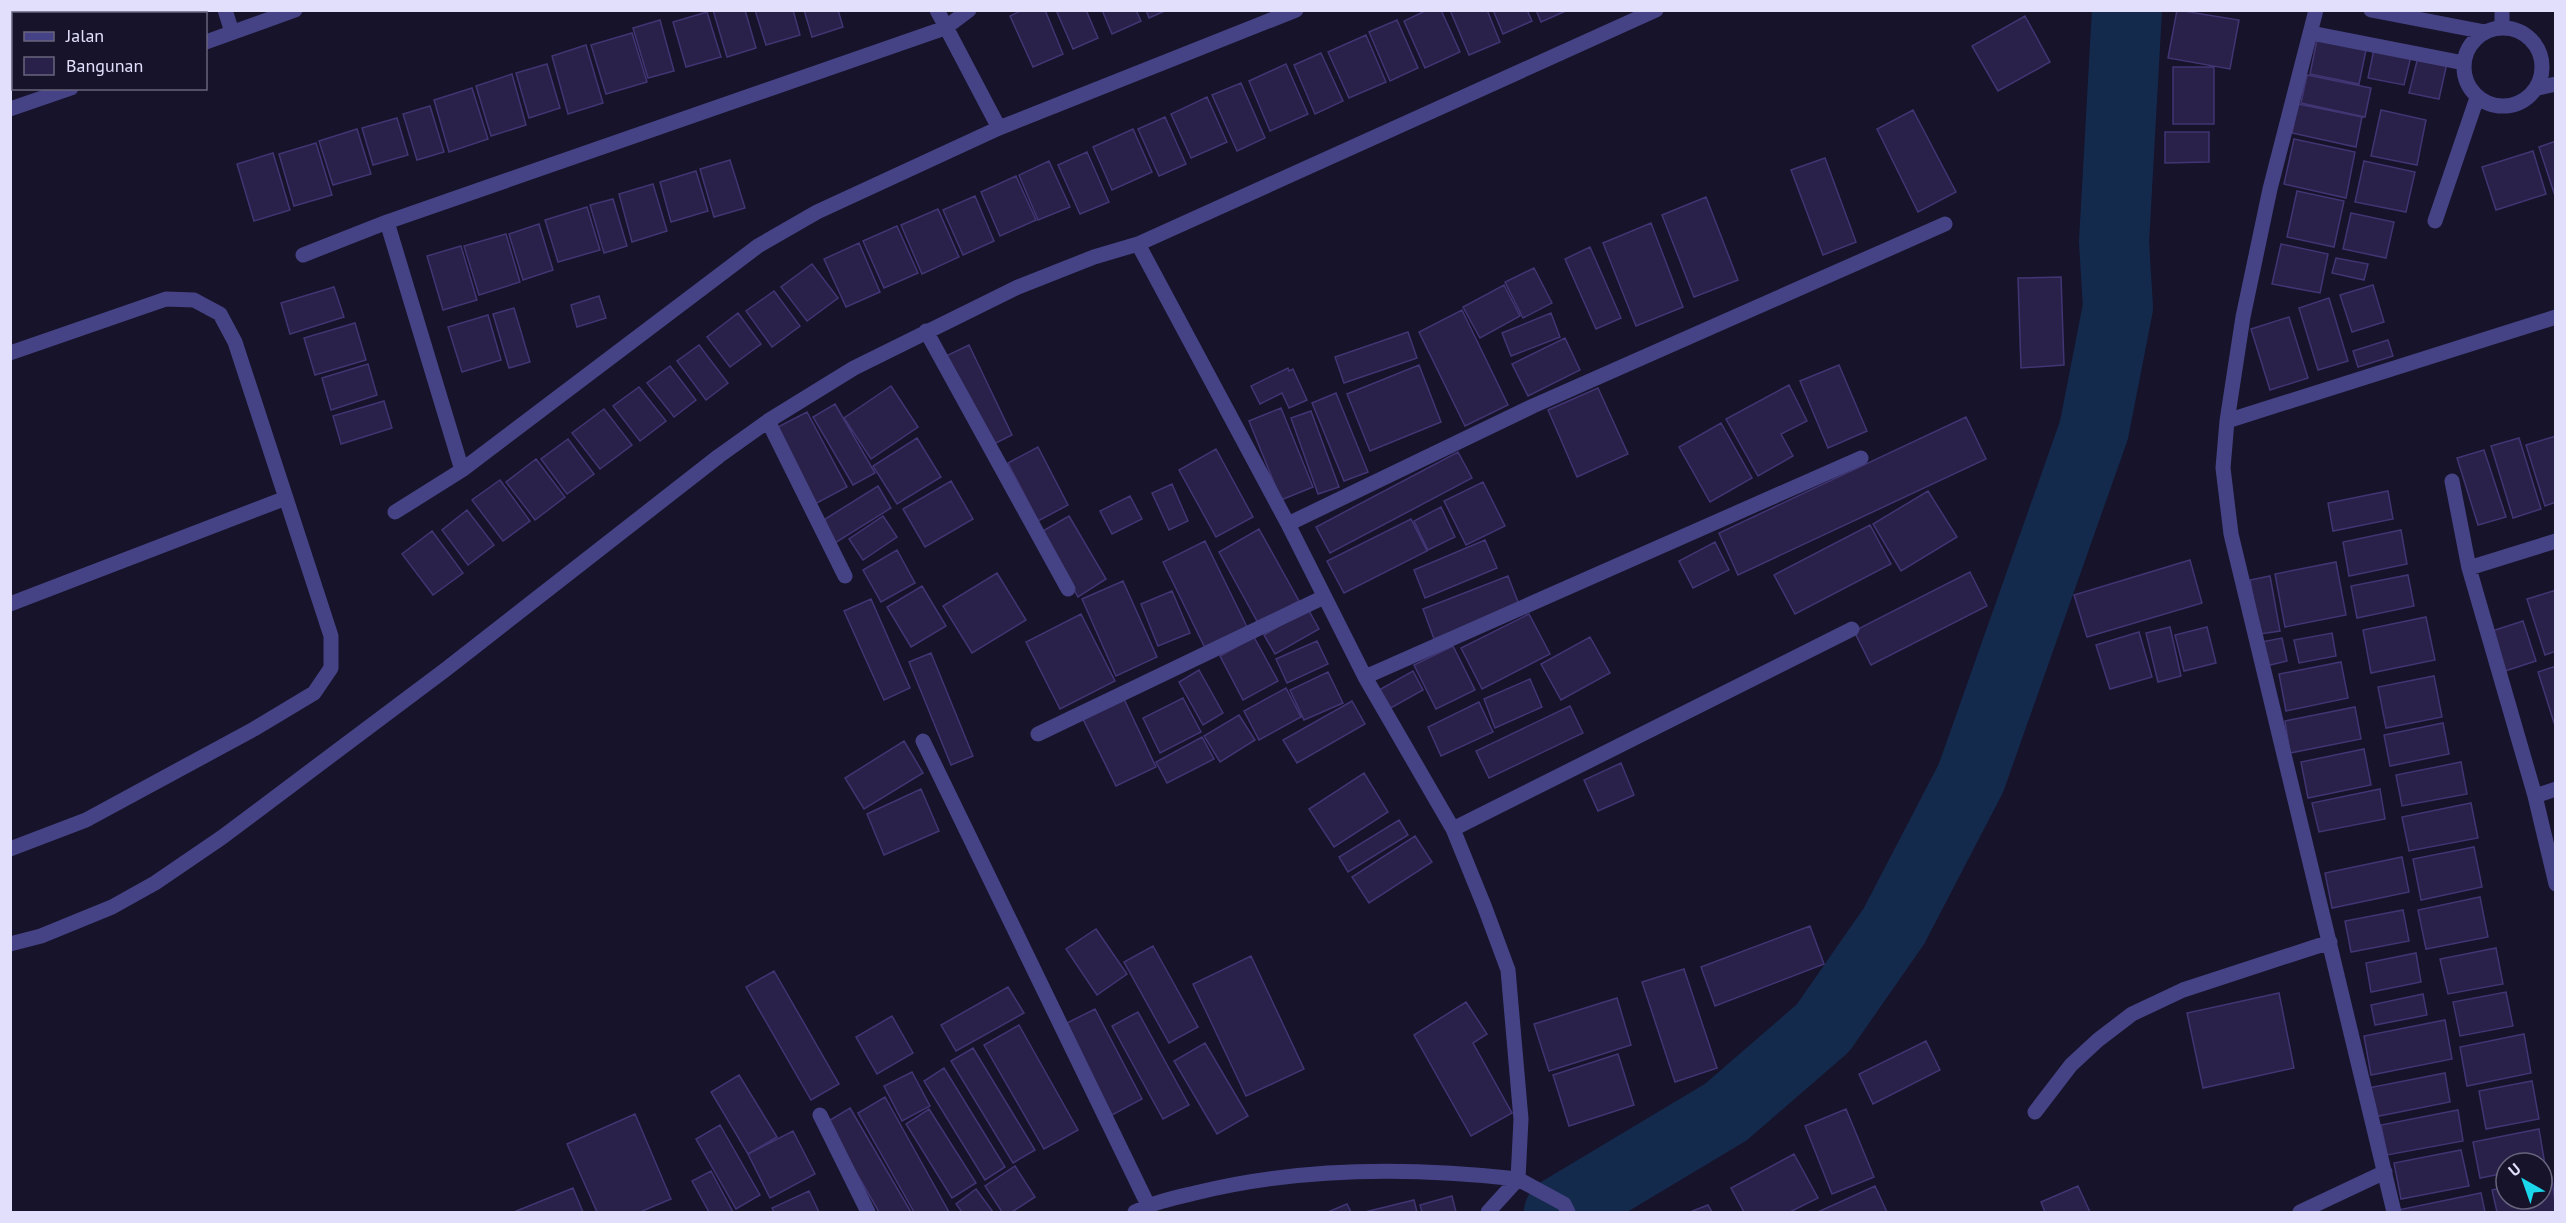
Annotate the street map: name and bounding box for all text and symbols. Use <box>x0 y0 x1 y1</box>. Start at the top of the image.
legend <box>12 12 207 90</box>
text: Jalan <box>65 24 104 47</box>
text: Bangunan <box>66 54 143 77</box>
north arrow <box>2494 1151 2554 1211</box>
text: U <box>2504 1159 2525 1180</box>

